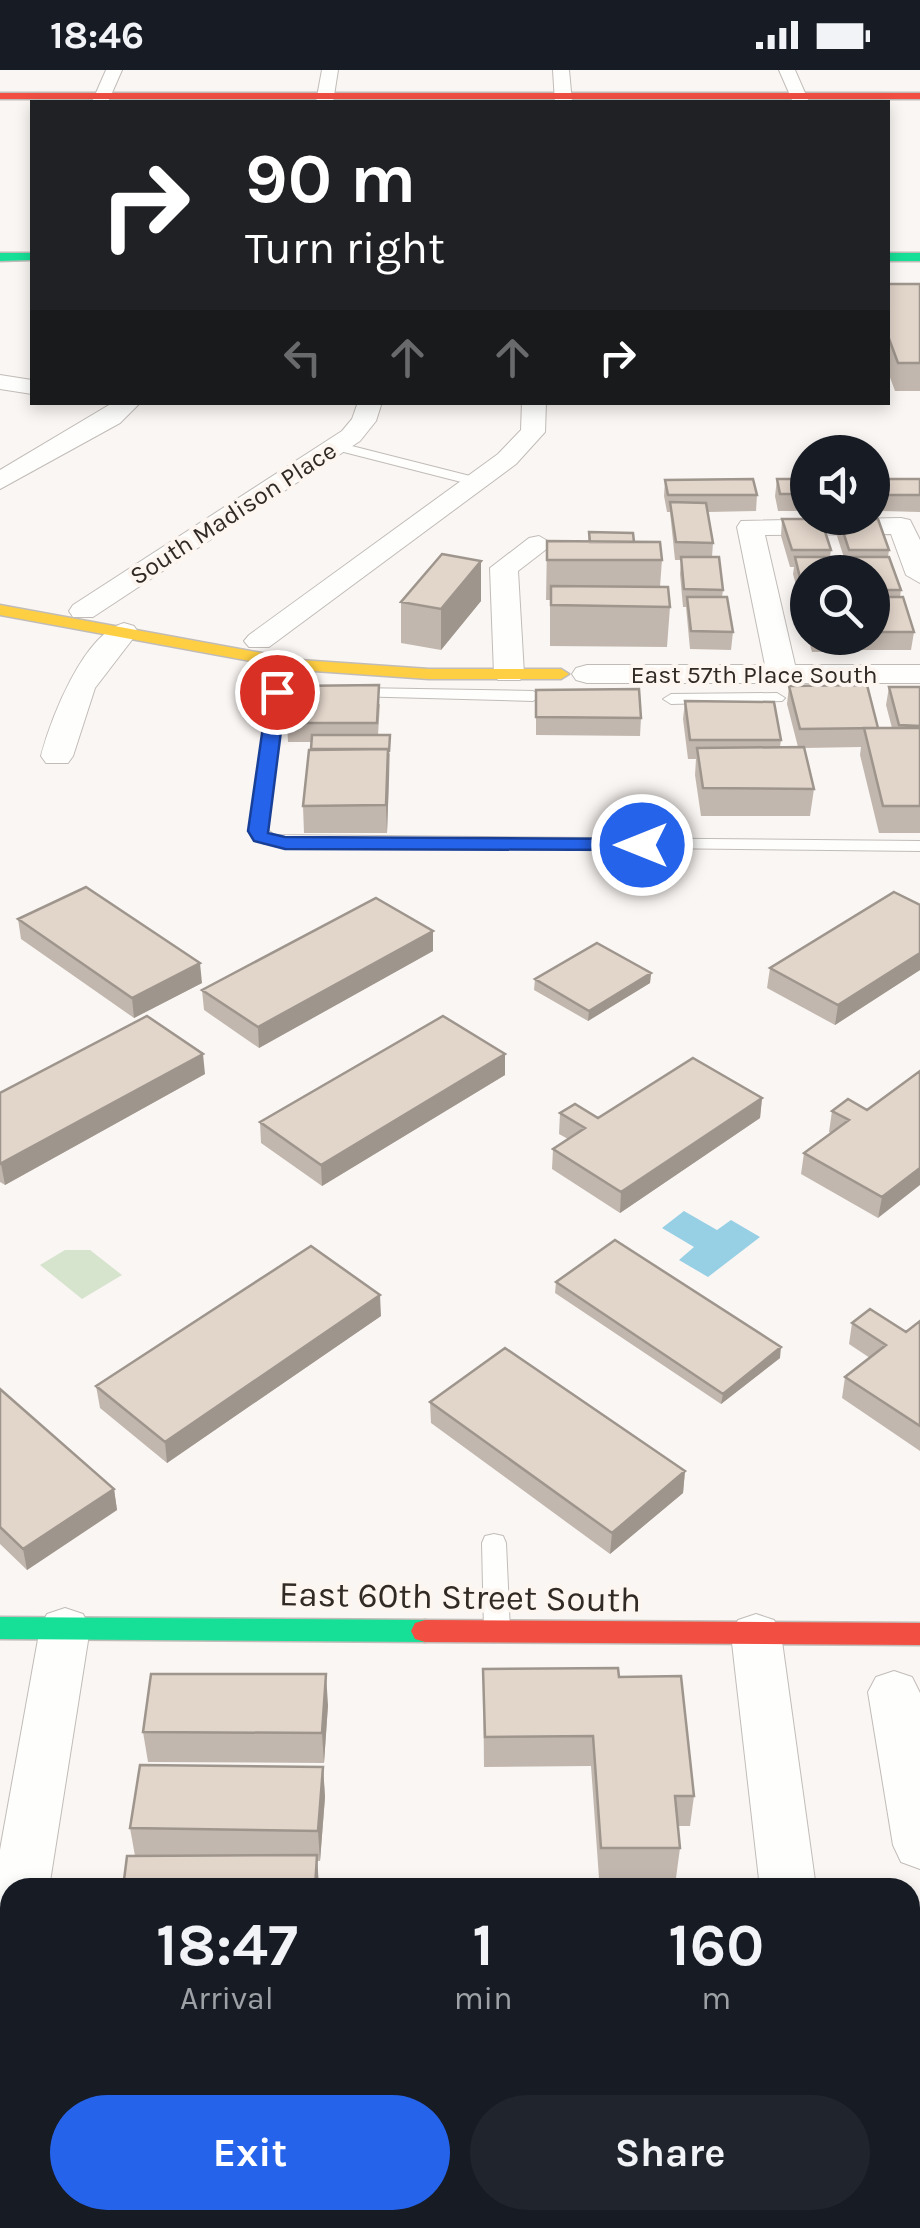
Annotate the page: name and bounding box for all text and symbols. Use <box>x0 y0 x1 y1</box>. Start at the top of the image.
text: 18:46 <box>50 13 144 58</box>
text: 90 m <box>245 138 416 220</box>
icon: right <box>80 140 210 270</box>
text: Turn right <box>245 222 445 274</box>
icon: left <box>275 330 330 385</box>
icon: ahead <box>380 330 435 385</box>
icon: ahead <box>485 330 540 385</box>
icon: right <box>590 330 645 385</box>
map controls <box>790 435 890 655</box>
button: sound <box>790 435 890 535</box>
street label: South Madison Place <box>125 436 341 590</box>
button: search <box>790 555 890 655</box>
pin <box>235 650 320 735</box>
street label: East 57th Place South <box>630 660 878 689</box>
icon: arrive <box>250 665 305 720</box>
position arrow <box>590 793 694 897</box>
street label: East 60th Street South <box>278 1573 642 1621</box>
text: 18:47 <box>156 1910 298 1980</box>
text: 1 <box>472 1910 494 1980</box>
text: 160 <box>668 1910 764 1980</box>
text: Arrival <box>180 1980 274 2017</box>
text: min <box>454 1980 512 2017</box>
text: m <box>701 1980 731 2017</box>
button: Exit <box>50 2095 450 2210</box>
button: Share <box>470 2095 870 2210</box>

